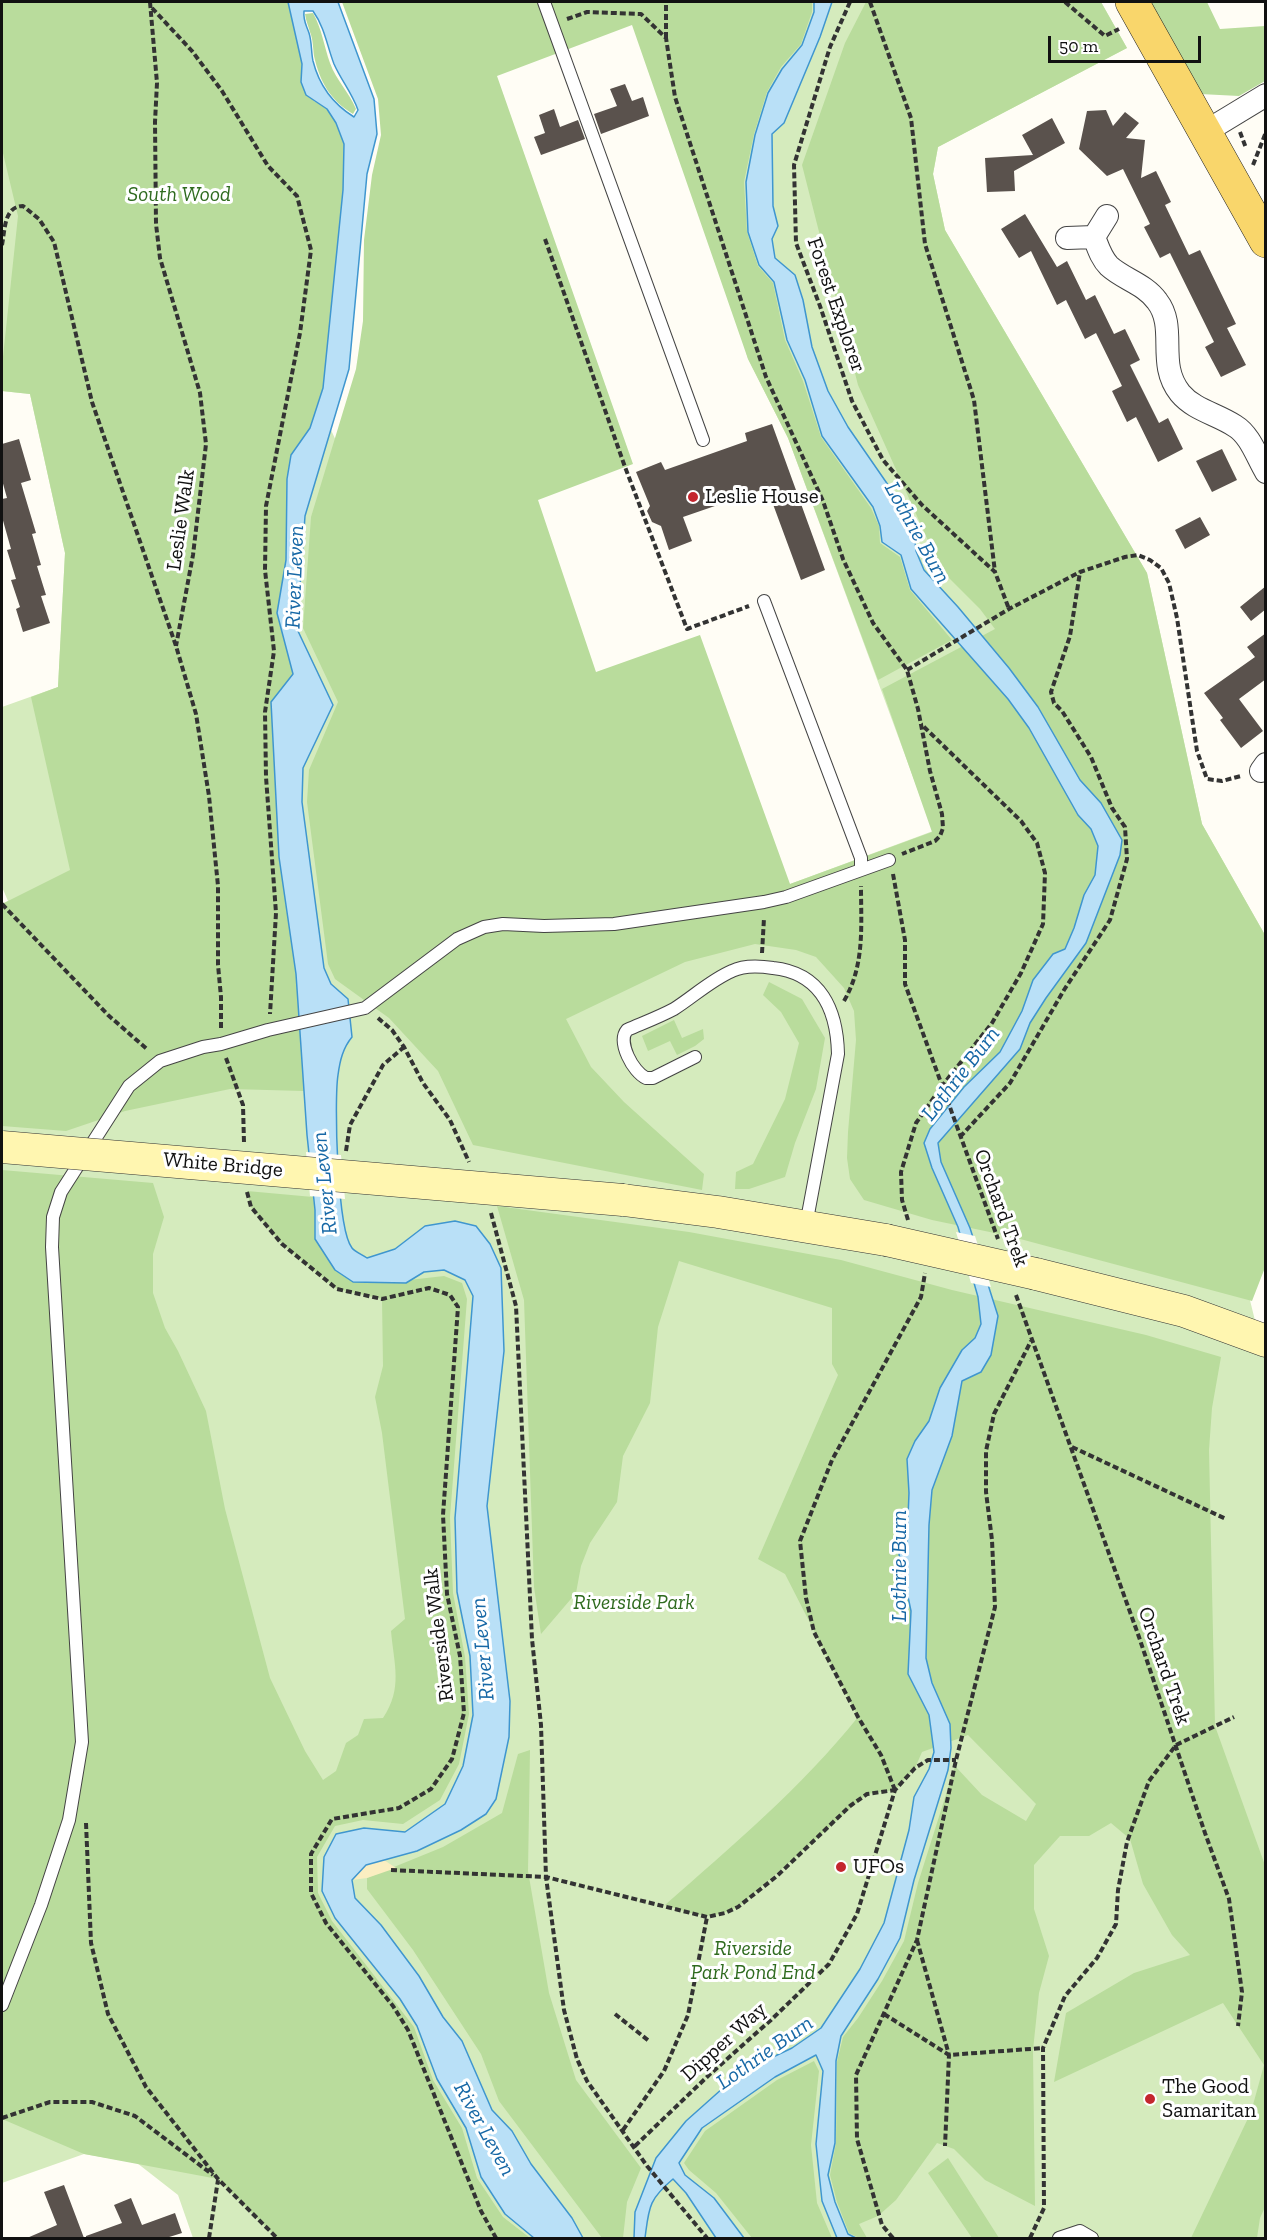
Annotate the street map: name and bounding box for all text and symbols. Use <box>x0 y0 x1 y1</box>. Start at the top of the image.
scale bar <box>1051 24 1204 62</box>
text: 50 m <box>1059 35 1098 57</box>
park label: South Wood <box>127 182 231 208</box>
street label: Forest Explorer <box>801 234 871 376</box>
street label: Leslie Walk <box>161 468 201 572</box>
water label: Lothrie Burn <box>878 478 956 588</box>
place label: Leslie House <box>705 484 819 510</box>
marker: Leslie House <box>686 490 700 504</box>
water label: River Leven <box>280 525 310 629</box>
water label: Lothrie Burn <box>916 1022 1006 1126</box>
water label: River Leven <box>306 1130 344 1236</box>
street label: Orchard Trek <box>968 1146 1034 1270</box>
street label: White Bridge <box>162 1147 284 1183</box>
water label: Lothrie Burn <box>887 1510 913 1622</box>
street label: Riverside Walk <box>418 1567 460 1703</box>
park label: Riverside Park <box>573 1590 695 1616</box>
water label: River Leven <box>465 1596 501 1702</box>
street label: Orchard Trek <box>1132 1604 1196 1728</box>
place label: UFOs <box>853 1854 904 1880</box>
marker: UFOs <box>834 1860 848 1874</box>
park label: Riverside Park Pond End <box>691 1936 815 1986</box>
street label: Dipper Way <box>676 1997 772 2087</box>
water label: Lothrie Burn <box>712 2010 818 2096</box>
place label: The Good Samaritan <box>1162 2074 1256 2124</box>
water label: River Leven <box>447 2077 521 2181</box>
marker: The Good Samaritan <box>1143 2092 1157 2106</box>

